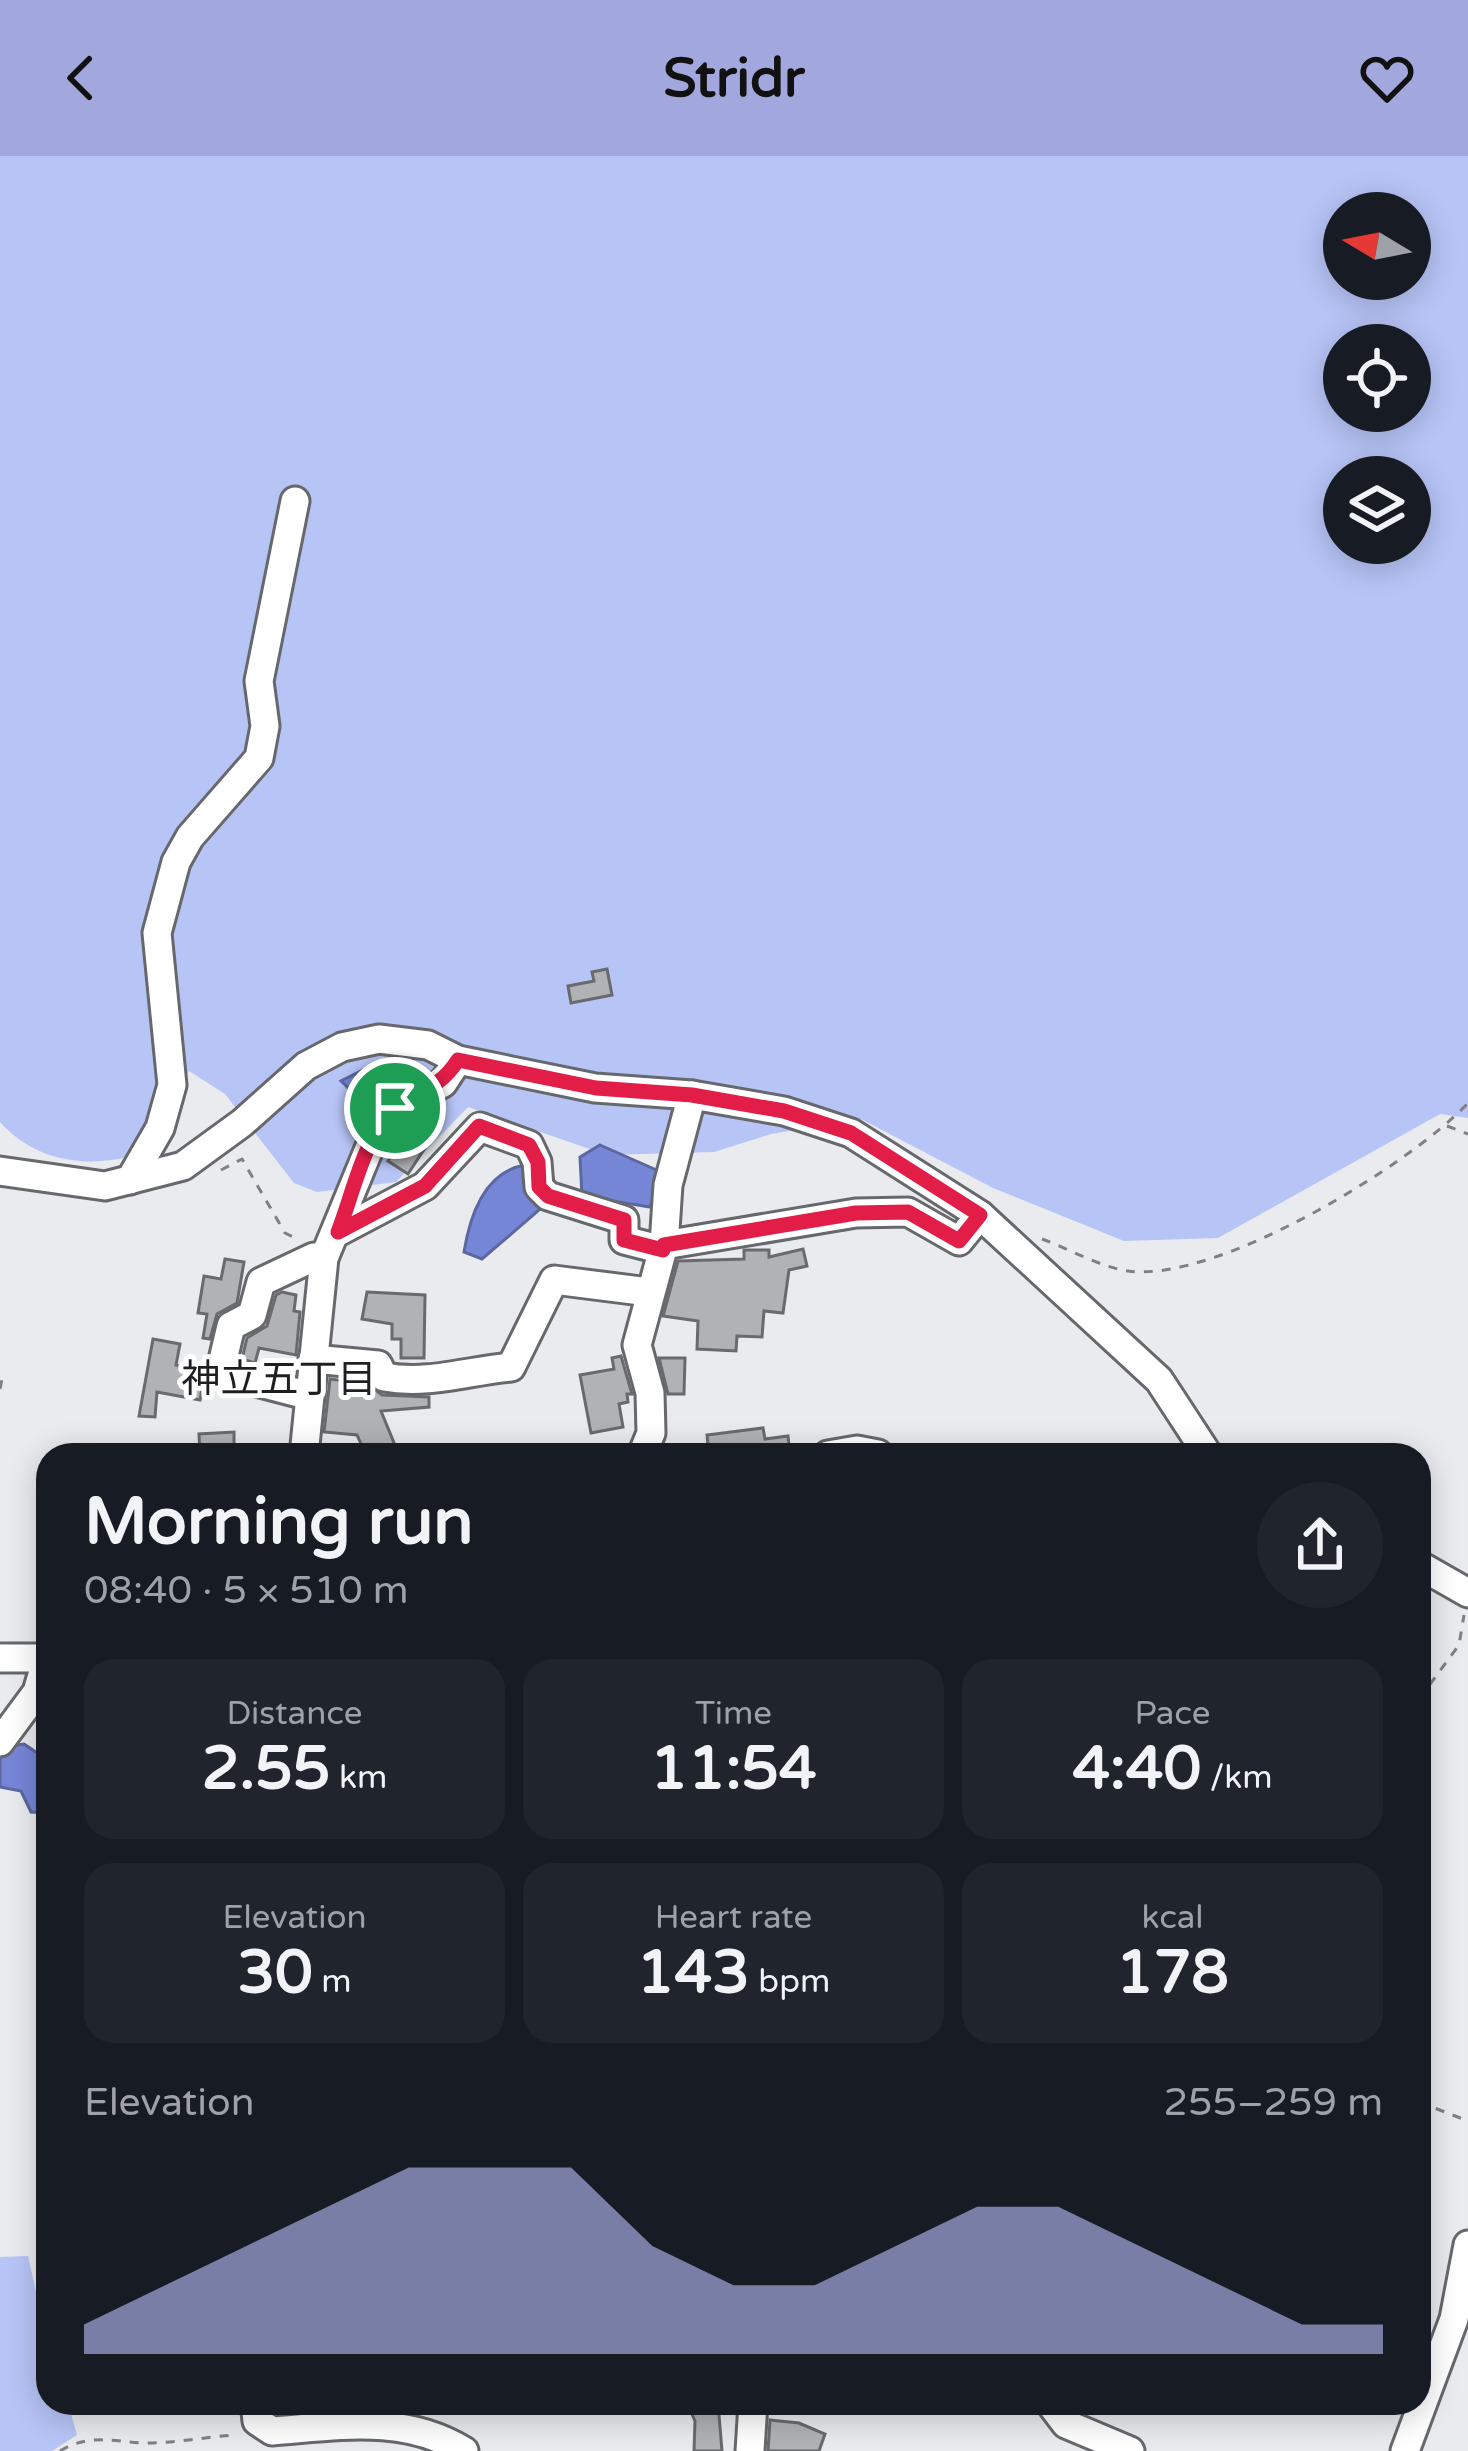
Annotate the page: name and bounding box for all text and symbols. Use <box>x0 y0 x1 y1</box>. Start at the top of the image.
icon: back <box>48 45 114 111</box>
icon: heart <box>1354 45 1420 111</box>
text: Stridr <box>663 46 805 111</box>
north arrow <box>1323 192 1431 300</box>
map controls <box>1323 192 1431 564</box>
button: locate <box>1323 324 1431 432</box>
button: layers <box>1323 456 1431 564</box>
pin <box>344 1057 446 1159</box>
icon: arrive <box>362 1075 428 1141</box>
district label: 神立五丁目 <box>181 1356 377 1403</box>
text: Morning run <box>84 1482 474 1562</box>
button: share <box>1257 1482 1383 1608</box>
text: 08:40 · 5 × 510 m <box>84 1567 409 1614</box>
text: Distance <box>227 1694 362 1733</box>
text: Time <box>695 1694 772 1733</box>
text: Pace <box>1135 1694 1211 1733</box>
text: 2.55 <box>202 1733 330 1805</box>
text: 11:54 <box>650 1733 817 1805</box>
text: 4:40 <box>1072 1733 1201 1805</box>
text: km <box>330 1758 387 1797</box>
text: /km <box>1201 1758 1273 1797</box>
text: Elevation <box>222 1898 367 1937</box>
text: Heart rate <box>655 1898 812 1937</box>
text: kcal <box>1141 1898 1204 1937</box>
text: 30 <box>237 1937 313 2009</box>
text: 143 <box>637 1937 750 2009</box>
text: 178 <box>1116 1937 1229 2009</box>
text: m <box>313 1962 352 2001</box>
text: bpm <box>750 1962 830 2001</box>
text: Elevation <box>84 2079 254 2126</box>
text: 255–259 m <box>1163 2079 1383 2126</box>

